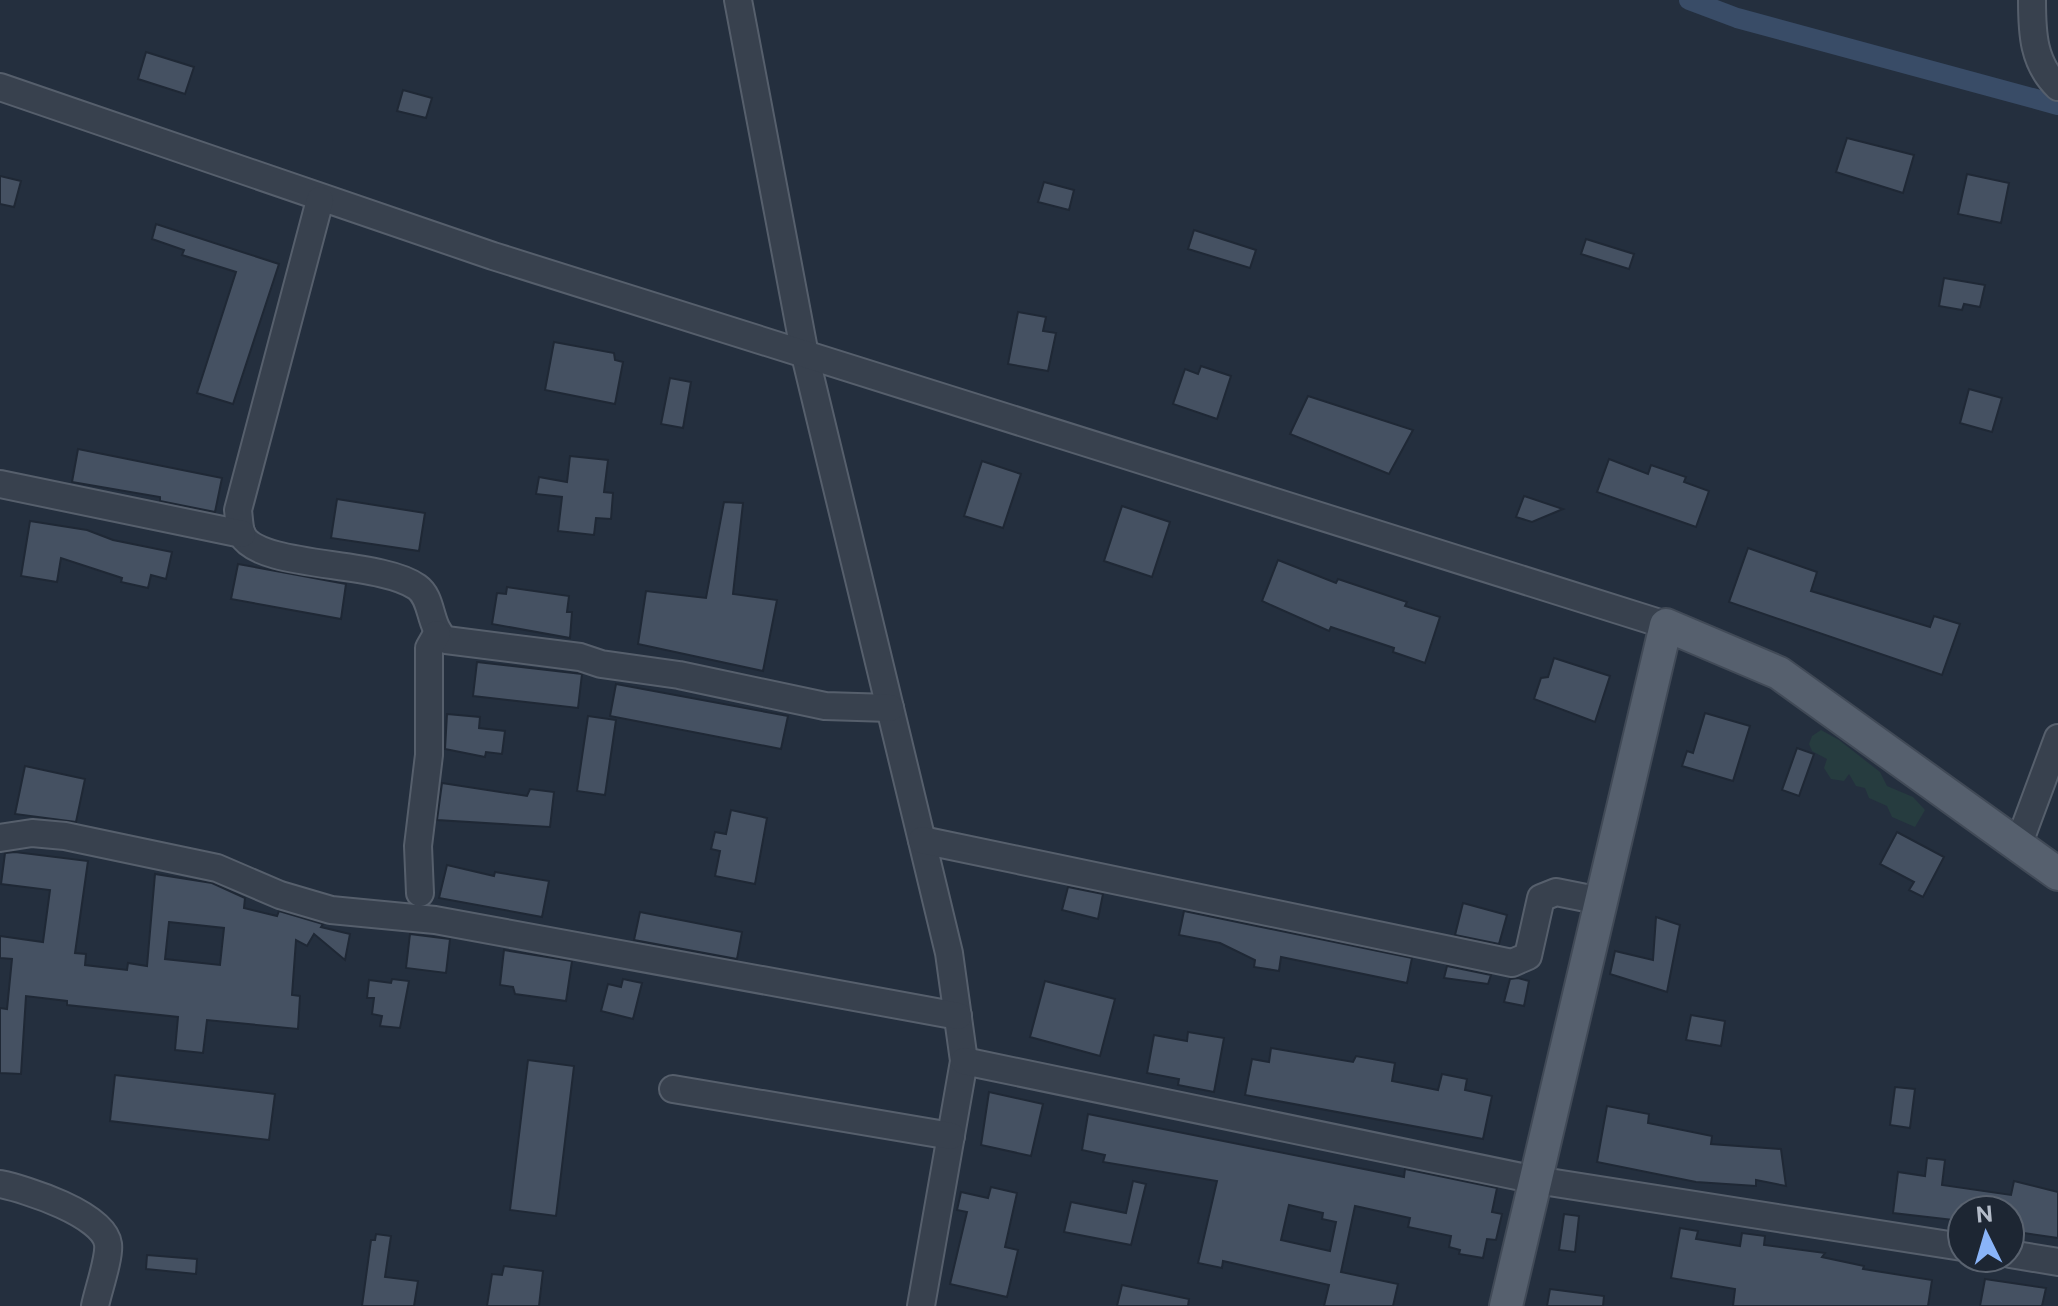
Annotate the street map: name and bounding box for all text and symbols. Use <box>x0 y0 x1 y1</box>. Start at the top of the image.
north arrow <box>1946 1194 2026 1274</box>
text: N <box>1975 1200 1994 1228</box>

